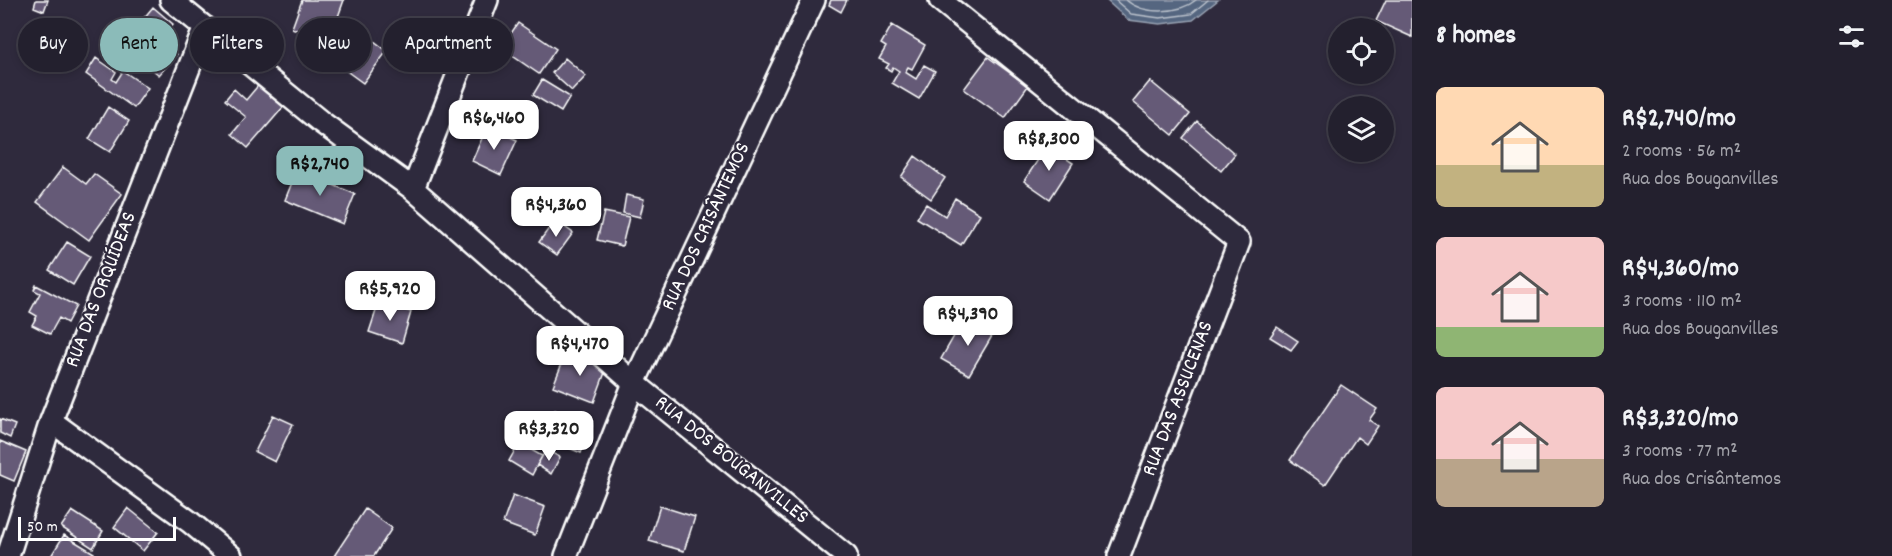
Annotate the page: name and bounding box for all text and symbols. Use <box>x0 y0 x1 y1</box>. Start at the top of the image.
chip: Buy <box>18 18 88 72</box>
chip: Rent <box>100 18 178 72</box>
chip: Filters <box>190 18 284 72</box>
chip: New <box>296 18 371 72</box>
chip: Apartment <box>383 18 513 72</box>
map controls <box>1328 18 1394 162</box>
button: locate <box>1328 18 1394 84</box>
text: 8 homes <box>1436 18 1516 55</box>
icon: filters <box>1835 20 1868 53</box>
button: layers <box>1328 96 1394 162</box>
pin: R$6,460 <box>439 100 549 151</box>
text: R$2,740/mo <box>1622 101 1736 138</box>
text: R$6,460 <box>463 105 525 133</box>
icon: home <box>1484 111 1556 183</box>
pin: R$8,300 <box>994 121 1104 172</box>
text: R$8,300 <box>1018 126 1080 154</box>
street label: RUA DOS CRISÂNTEMOS <box>655 138 759 316</box>
text: 2 rooms · 56 m² <box>1622 138 1741 166</box>
pin: R$2,740 <box>265 146 375 197</box>
text: R$2,740 <box>290 151 350 179</box>
text: Rua dos Bouganvilles <box>1622 166 1779 194</box>
pin: R$4,360 <box>501 187 611 238</box>
text: R$4,360 <box>525 192 587 220</box>
street label: RUA DAS ORQUÍDEAS <box>58 208 146 372</box>
text: R$4,360/mo <box>1622 251 1739 288</box>
icon: home <box>1484 261 1556 333</box>
pin: R$5,920 <box>335 271 445 322</box>
text: R$5,920 <box>359 276 421 304</box>
text: 3 rooms · 110 m² <box>1622 288 1742 316</box>
pin: R$4,390 <box>913 296 1023 347</box>
text: R$4,390 <box>938 301 998 329</box>
text: Rua dos Bouganvilles <box>1622 316 1779 344</box>
street label: RUA DAS ASSUCENAS <box>1136 317 1222 481</box>
pin: R$4,470 <box>525 326 635 377</box>
text: R$4,470 <box>551 331 609 359</box>
street label: RUA DOS BOUGANVILLES <box>647 389 815 533</box>
text: R$3,320/mo <box>1622 401 1738 438</box>
pin: R$3,320 <box>494 411 604 462</box>
icon: home <box>1484 411 1556 483</box>
text: R$3,320 <box>518 416 580 444</box>
text: 3 rooms · 77 m² <box>1622 438 1738 466</box>
text: Rua dos Crisântemos <box>1622 466 1781 494</box>
scale bar <box>18 514 176 542</box>
text: 50 m <box>27 516 58 539</box>

